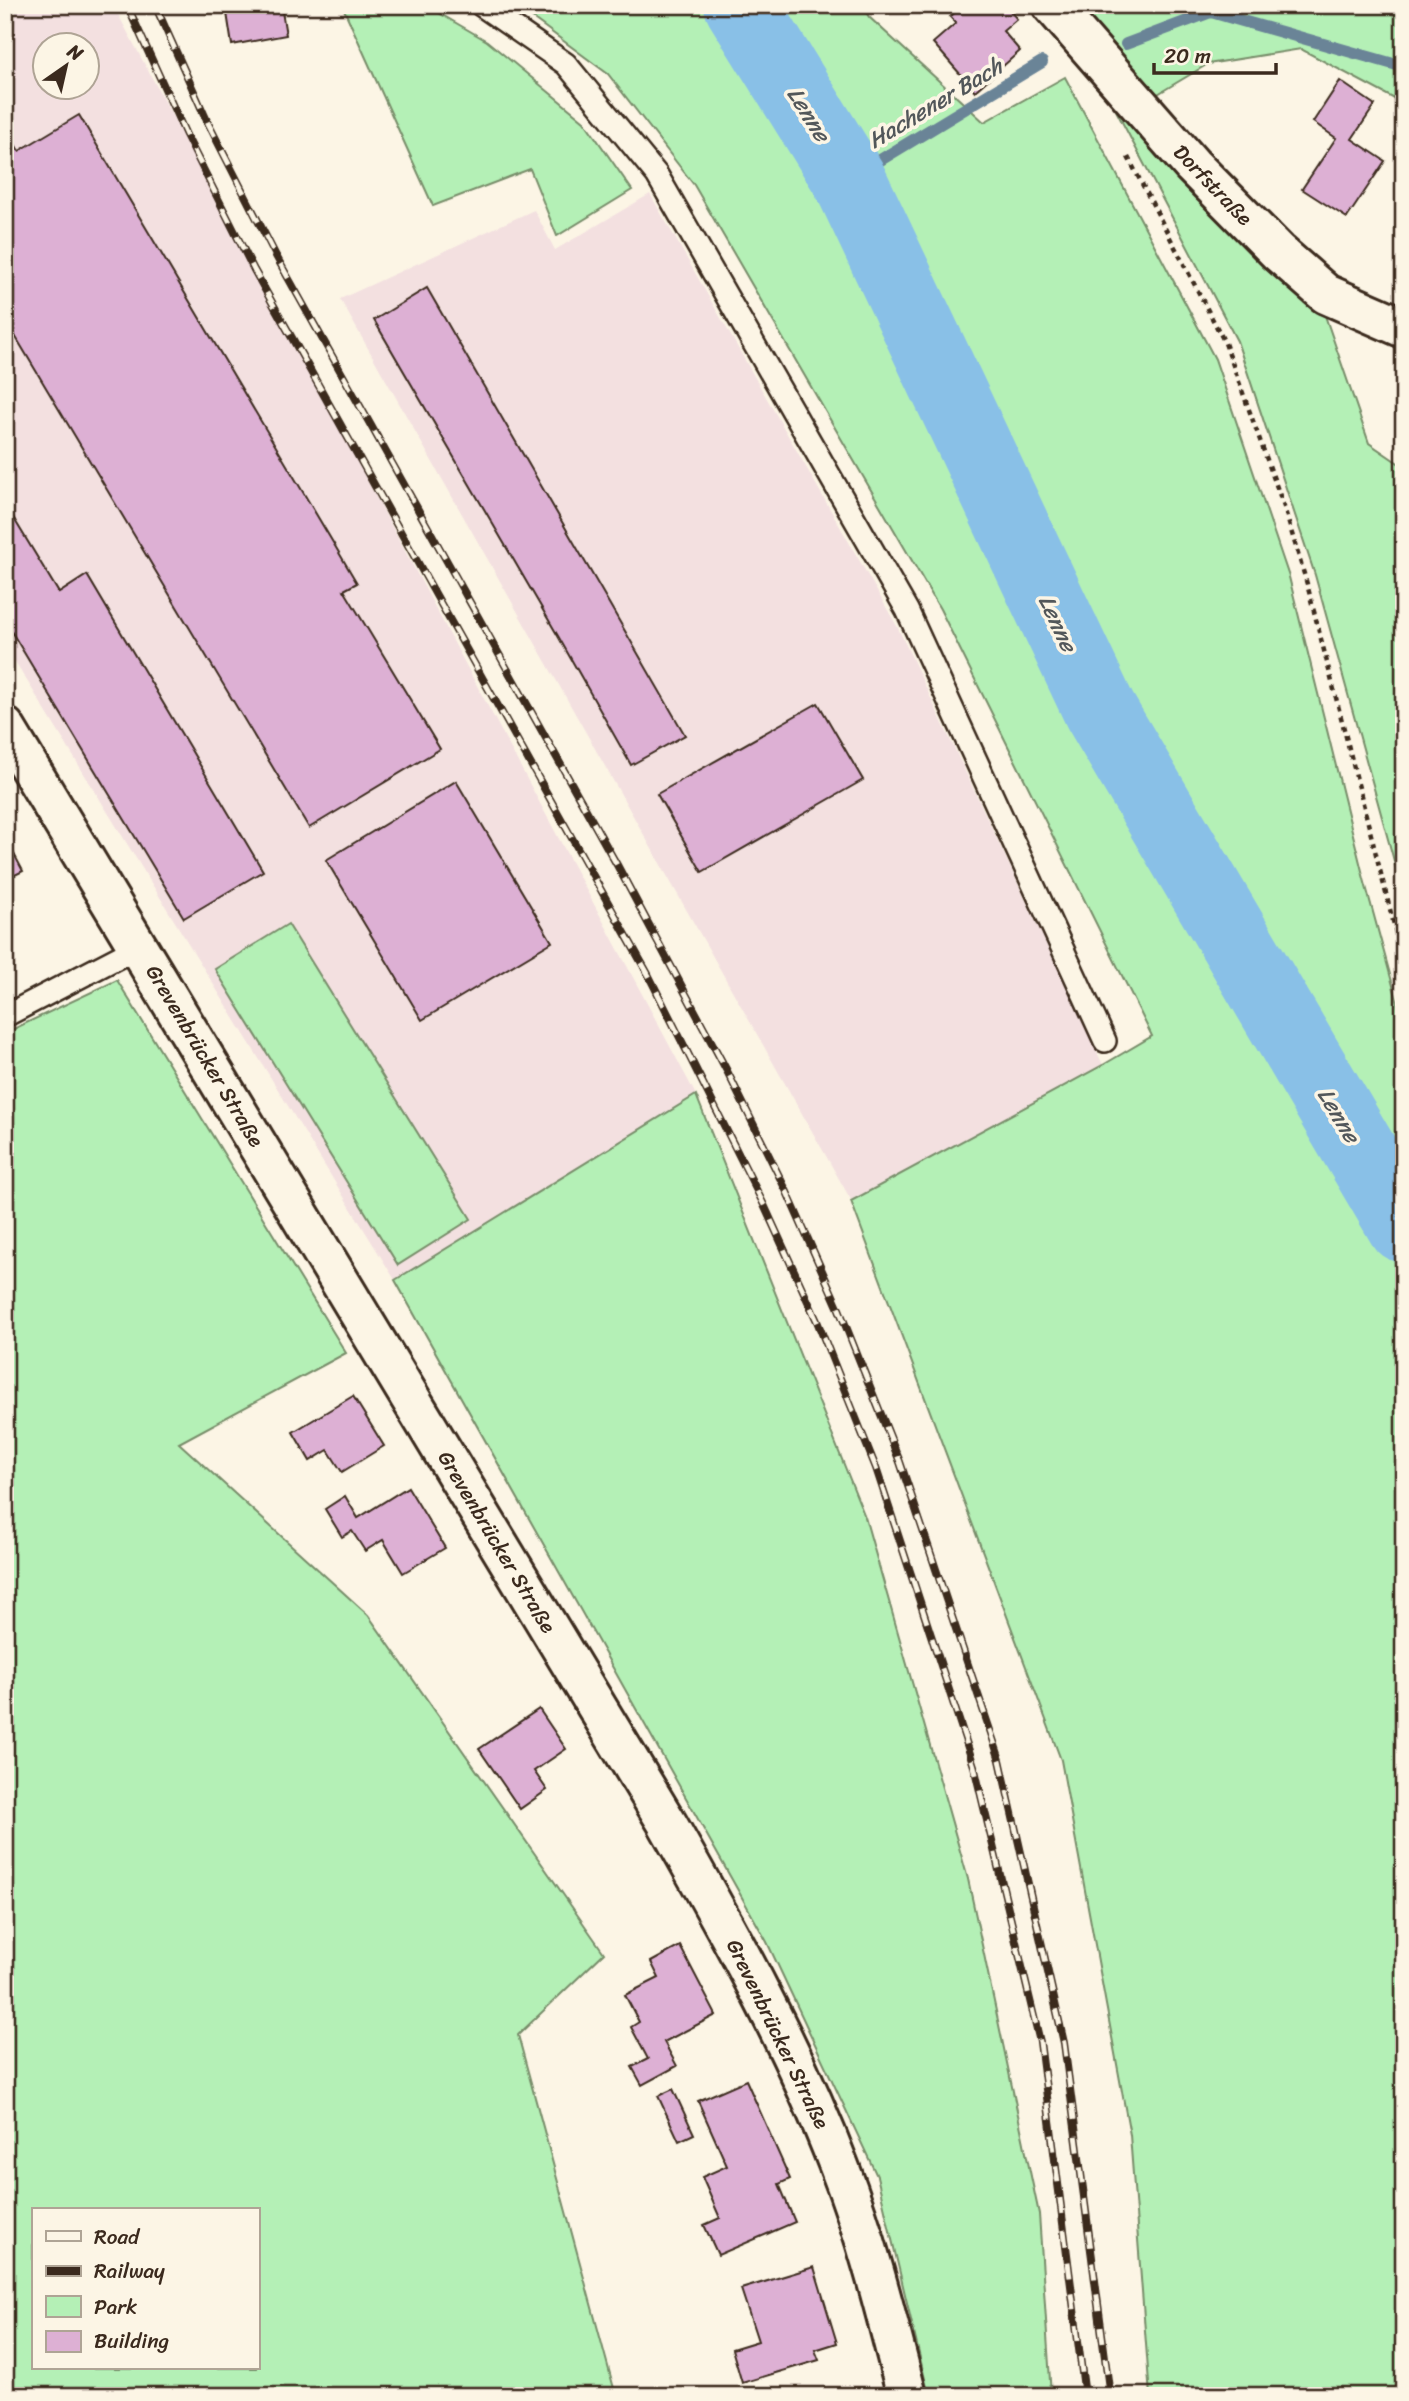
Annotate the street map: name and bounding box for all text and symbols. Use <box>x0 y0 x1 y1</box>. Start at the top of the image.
north arrow <box>32 32 102 102</box>
scale bar <box>1154 32 1276 76</box>
text: N <box>60 34 91 70</box>
text: 20 m <box>1164 37 1211 75</box>
water label: Hachener Bach <box>860 46 1013 160</box>
water label: Lenne <box>776 78 843 152</box>
street label: Dorfstraße <box>1164 135 1262 235</box>
water label: Lenne <box>1026 588 1090 661</box>
street label: Grevenbrücker Straße <box>135 957 275 1155</box>
water label: Lenne <box>1306 1079 1372 1153</box>
street label: Grevenbrücker Straße <box>427 1443 567 1641</box>
street label: Grevenbrücker Straße <box>715 1932 841 2136</box>
legend <box>32 2208 259 2370</box>
text: Road <box>94 2218 141 2256</box>
text: Railway <box>94 2252 165 2290</box>
text: Park <box>94 2288 137 2326</box>
text: Building <box>94 2322 170 2360</box>

